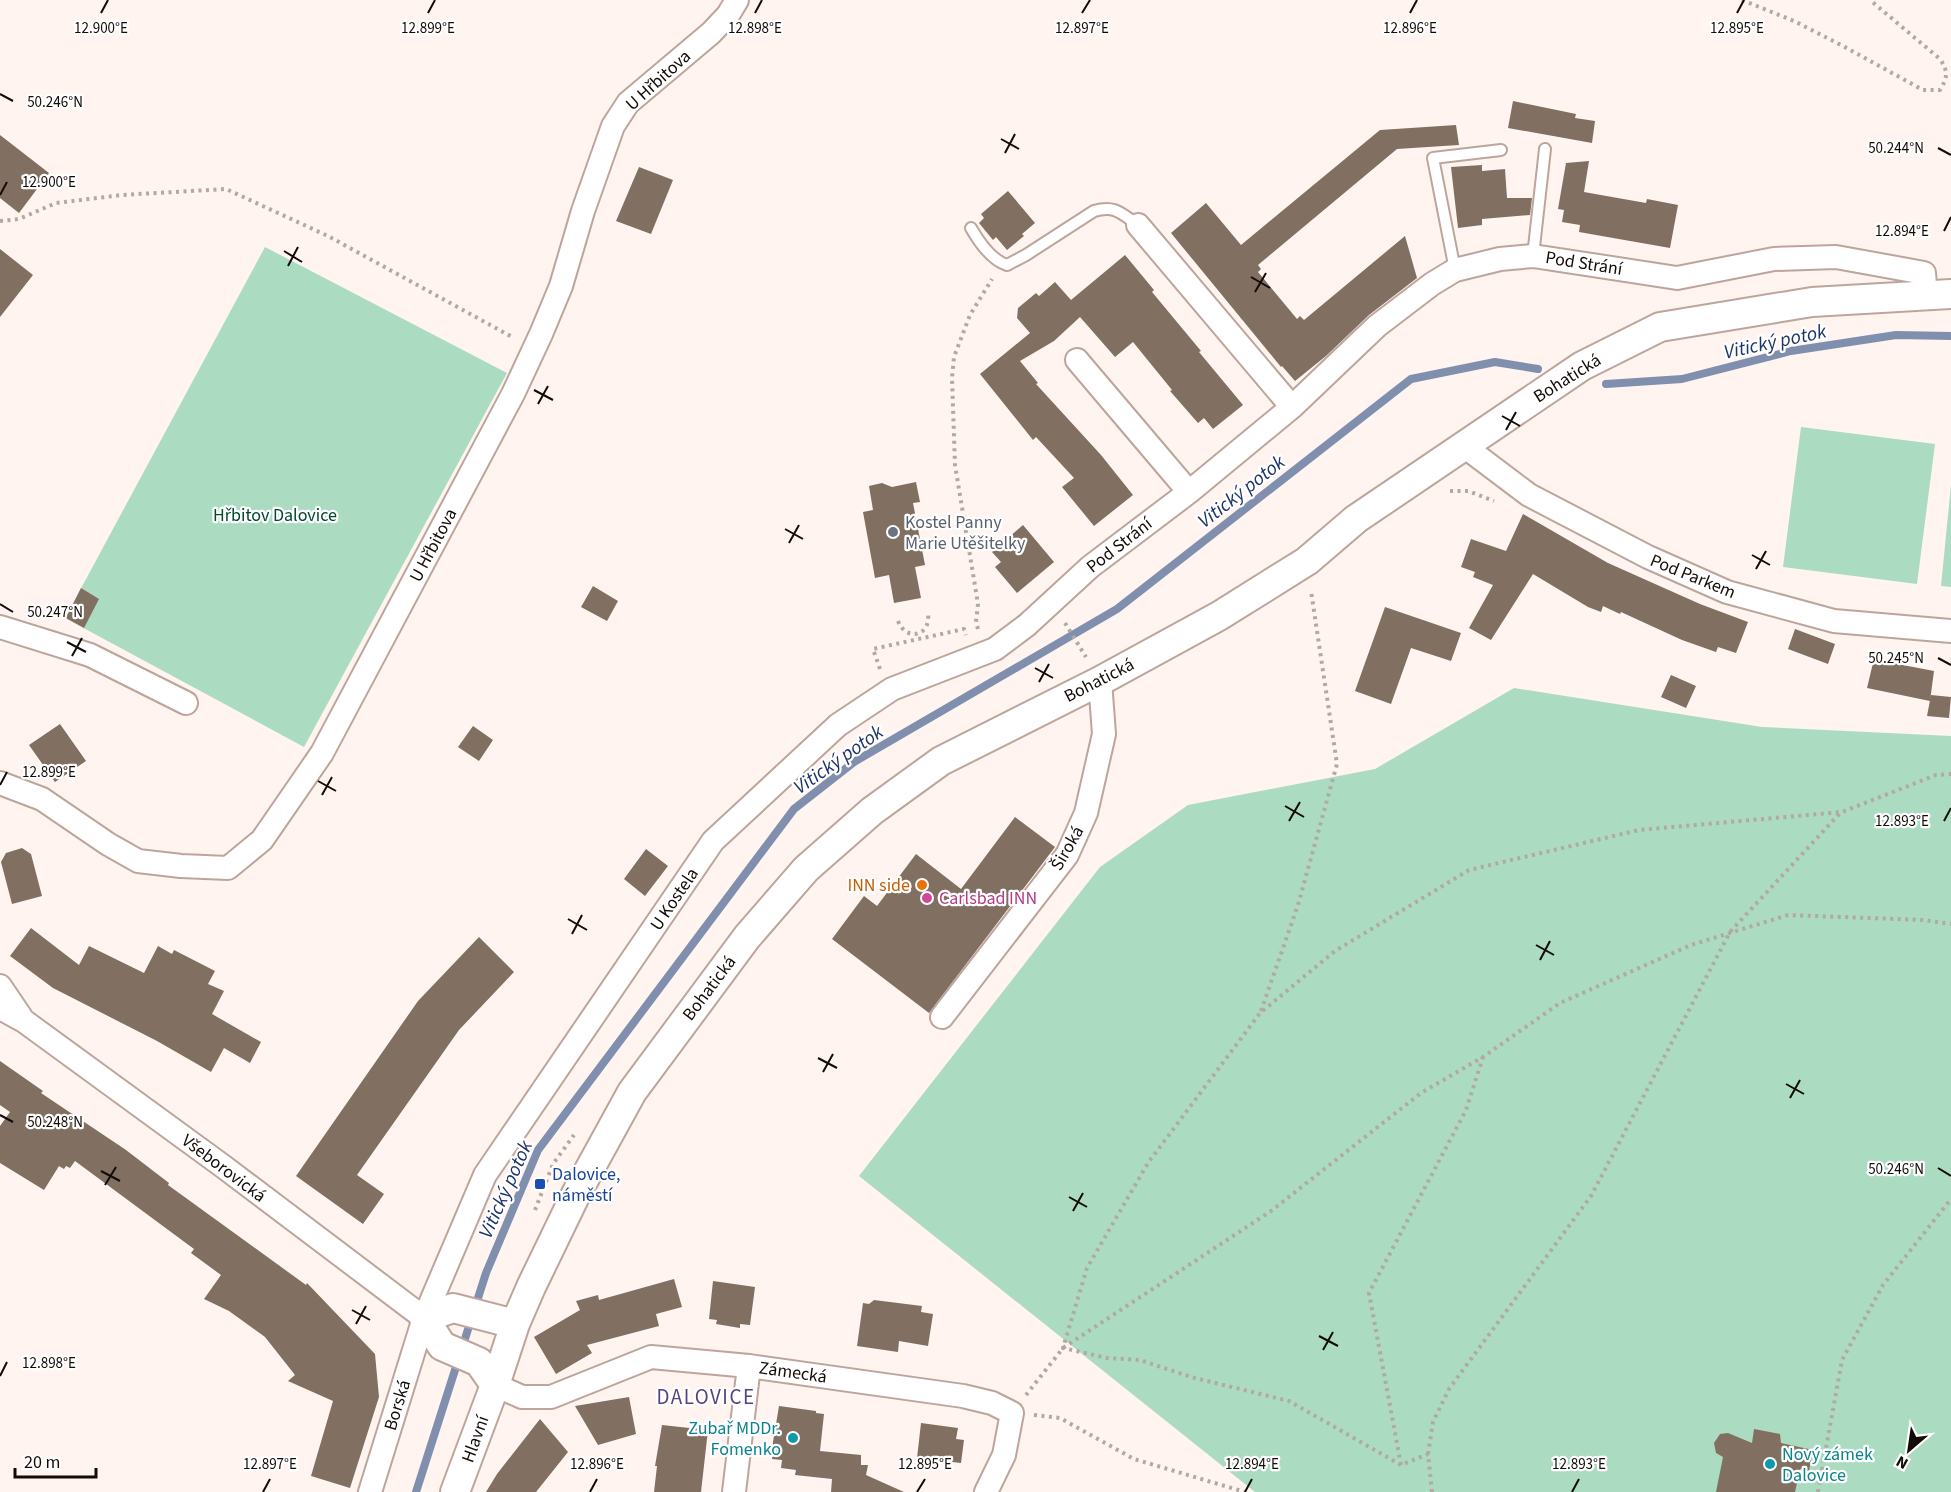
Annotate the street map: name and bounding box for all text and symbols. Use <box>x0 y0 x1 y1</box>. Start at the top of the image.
text: 12.900°E <box>74 18 128 39</box>
text: 12.899°E <box>401 18 455 39</box>
text: 12.898°E <box>728 18 782 39</box>
text: 12.897°E <box>1055 18 1109 39</box>
text: 12.896°E <box>1383 18 1437 39</box>
text: 12.895°E <box>1710 18 1764 39</box>
street label: U Hřbitova <box>620 44 697 117</box>
text: 50.246°N <box>27 92 83 113</box>
text: 50.244°N <box>1868 138 1924 159</box>
text: 12.900°E <box>22 172 76 193</box>
text: 12.894°E <box>1875 221 1929 242</box>
street label: Pod Strání <box>1544 245 1625 282</box>
water label: Vitický potok <box>1721 317 1829 366</box>
street label: Bohatická <box>1529 348 1606 409</box>
water label: Vitický potok <box>1192 448 1292 535</box>
park label: Hřbitov Dalovice <box>213 503 337 528</box>
street label: U Hřbitova <box>404 504 463 587</box>
place label: Kostel Panny Marie Utěšitelky <box>905 510 1026 556</box>
street label: Pod Strání <box>1081 511 1158 579</box>
marker: Kostel Panny Marie Utěšitelky <box>886 525 900 539</box>
street label: Pod Parkem <box>1646 548 1739 605</box>
text: 50.247°N <box>27 602 83 623</box>
text: 50.245°N <box>1868 648 1924 669</box>
street label: Bohatická <box>1060 652 1139 709</box>
water label: Vitický potok <box>788 718 890 801</box>
text: 12.899°E <box>22 762 76 783</box>
text: 12.893°E <box>1875 811 1929 832</box>
street label: Široká <box>1045 821 1090 875</box>
street label: U Kostela <box>644 863 705 936</box>
place label: INN side <box>847 873 910 898</box>
marker: INN side <box>915 878 929 892</box>
place label: Carlsbad INN <box>939 886 1037 911</box>
marker: Carlsbad INN <box>920 891 934 905</box>
street label: Bohatická <box>677 951 742 1026</box>
text: 50.248°N <box>27 1112 83 1133</box>
street label: Všeborovická <box>176 1128 271 1208</box>
water label: Vitický potok <box>472 1136 540 1243</box>
text: 50.246°N <box>1868 1159 1924 1180</box>
place label: Dalovice, náměstí <box>552 1162 621 1208</box>
marker: Dalovice, náměstí <box>533 1177 547 1191</box>
text: 12.898°E <box>22 1353 76 1374</box>
street label: Zámecká <box>757 1355 829 1390</box>
street label: Borská <box>378 1377 417 1434</box>
district label: DALOVICE <box>657 1382 755 1412</box>
street label: Hlavní <box>456 1412 496 1466</box>
place label: Zubař MDDr. Fomenko <box>688 1416 781 1462</box>
north arrow <box>1879 1420 1939 1480</box>
marker: Zubař MDDr. Fomenko <box>786 1431 800 1445</box>
scale bar <box>15 1441 96 1479</box>
place label: Nový zámek Dalovice <box>1782 1442 1873 1488</box>
text: 20 m <box>24 1450 60 1475</box>
text: N <box>1892 1450 1912 1474</box>
text: 12.897°E <box>243 1454 297 1475</box>
text: 12.896°E <box>570 1454 624 1475</box>
text: 12.895°E <box>898 1454 952 1475</box>
text: 12.894°E <box>1225 1454 1279 1475</box>
text: 12.893°E <box>1552 1454 1606 1475</box>
marker: Nový zámek Dalovice <box>1763 1457 1777 1471</box>

